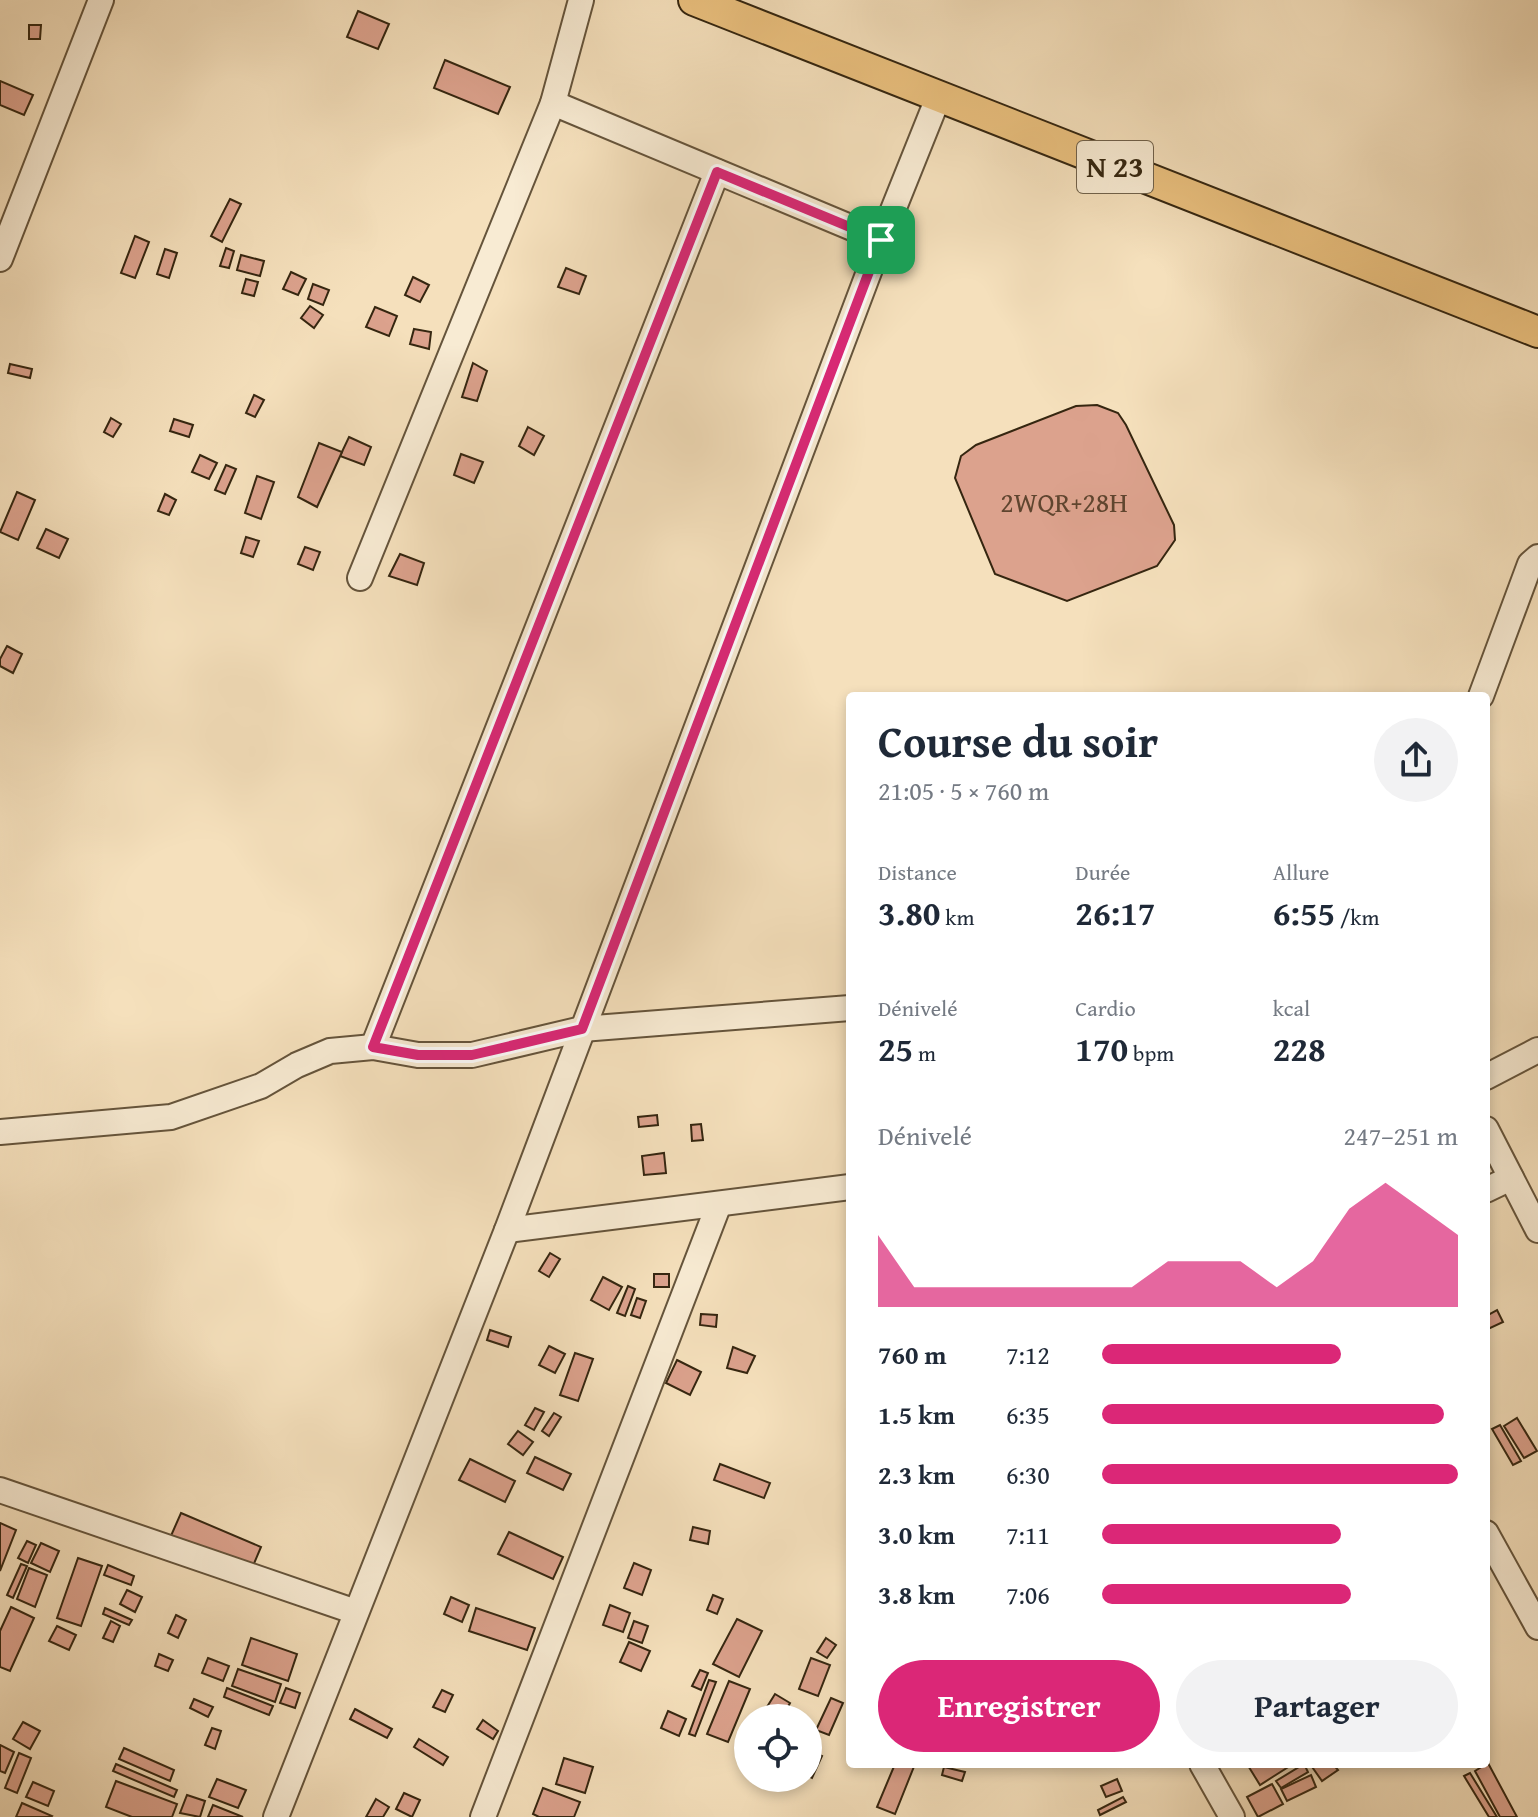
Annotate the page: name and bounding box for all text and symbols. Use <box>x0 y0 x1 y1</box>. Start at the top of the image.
road number: N 23 <box>1077 141 1153 193</box>
pin <box>847 206 915 274</box>
icon: arrive <box>859 218 903 262</box>
house number: 2WQR+28H <box>1000 481 1128 522</box>
text: Course du soir <box>878 709 1158 773</box>
button: share <box>1374 718 1458 802</box>
text: 21:05 · 5 × 760 m <box>878 771 1049 810</box>
text: Distance <box>878 856 957 888</box>
text: Durée <box>1075 856 1130 888</box>
text: Allure <box>1273 856 1329 888</box>
text: 3.80 <box>878 888 940 937</box>
text: 26:17 <box>1075 888 1155 937</box>
text: 6:55 <box>1273 888 1335 937</box>
text: km <box>940 901 974 933</box>
text: /km <box>1335 901 1380 933</box>
text: Dénivelé <box>878 992 957 1024</box>
text: Cardio <box>1075 992 1136 1024</box>
text: kcal <box>1273 992 1310 1024</box>
text: 25 <box>878 1024 913 1073</box>
text: 170 <box>1075 1024 1128 1073</box>
text: 228 <box>1273 1024 1326 1073</box>
text: m <box>913 1037 936 1069</box>
text: bpm <box>1128 1037 1174 1069</box>
text: Dénivelé <box>878 1116 972 1155</box>
text: 247–251 m <box>1344 1116 1458 1155</box>
text: 760 m <box>878 1335 946 1374</box>
text: 7:12 <box>1006 1335 1050 1374</box>
text: 1.5 km <box>878 1395 955 1434</box>
text: 6:35 <box>1006 1395 1050 1434</box>
text: 2.3 km <box>878 1455 955 1494</box>
text: 6:30 <box>1006 1455 1050 1494</box>
text: 3.0 km <box>878 1515 955 1554</box>
text: 7:11 <box>1006 1515 1050 1554</box>
text: 3.8 km <box>878 1575 955 1614</box>
text: 7:06 <box>1006 1575 1050 1614</box>
button: Enregistrer <box>878 1660 1160 1752</box>
button: Partager <box>1176 1660 1458 1752</box>
map controls <box>734 1704 822 1792</box>
button: locate <box>734 1704 822 1792</box>

